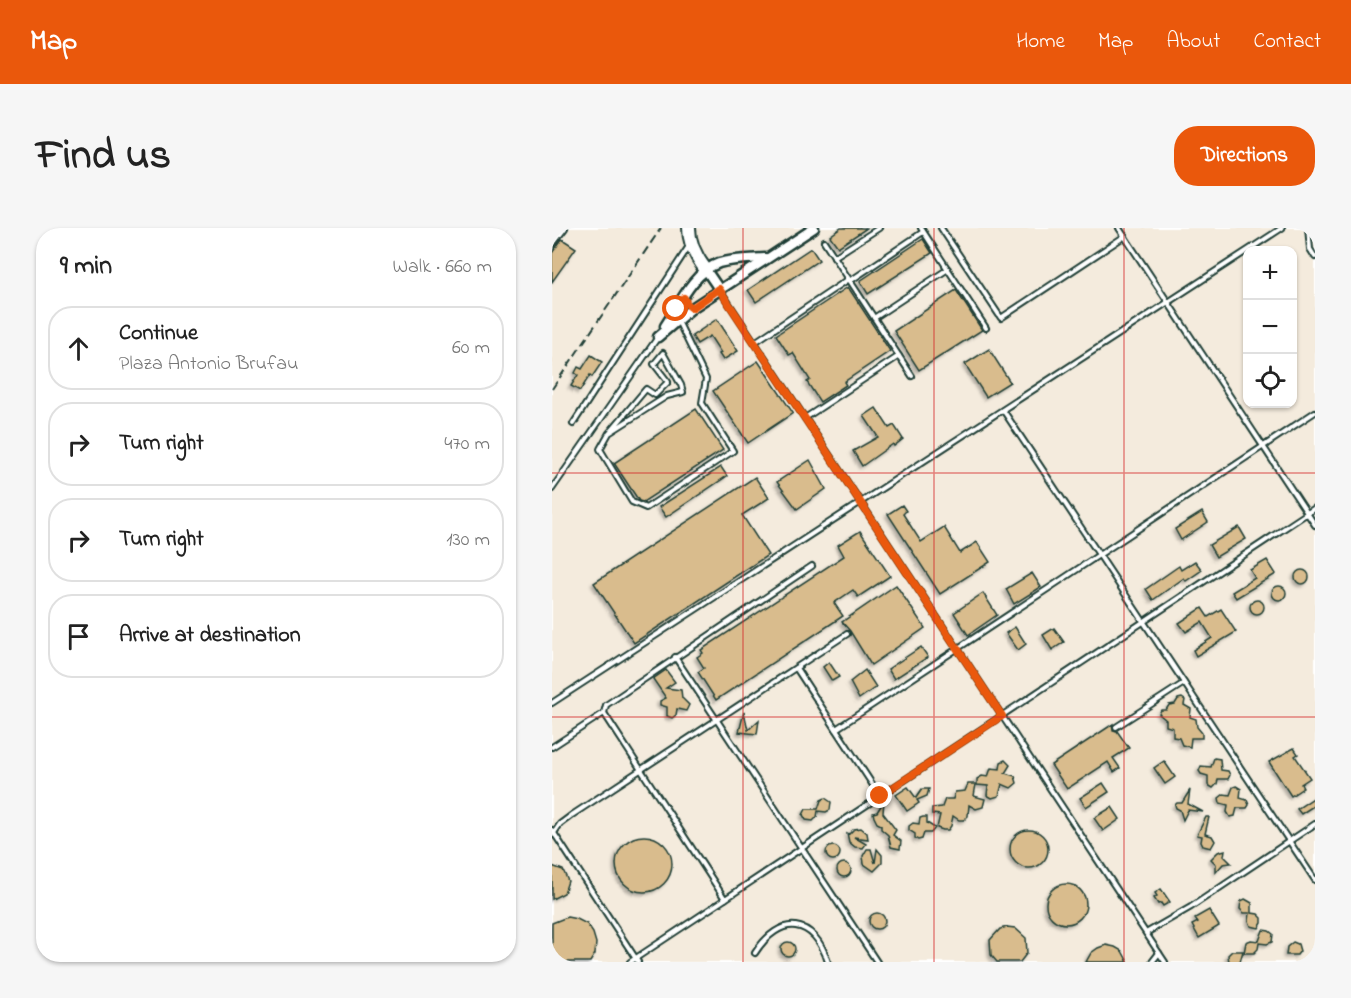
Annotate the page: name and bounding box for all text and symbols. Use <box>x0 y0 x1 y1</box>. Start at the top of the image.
text: Map <box>30 22 77 63</box>
text: Home <box>1016 27 1065 57</box>
text: Map <box>1098 27 1133 57</box>
text: About <box>1166 27 1220 57</box>
text: Contact <box>1253 27 1321 57</box>
text: Find us <box>36 126 171 187</box>
button: Directions <box>1174 126 1315 186</box>
map controls <box>1243 246 1297 408</box>
button: + <box>1243 246 1297 300</box>
text: 9 min <box>60 248 112 286</box>
text: Walk · 660 m <box>393 253 492 282</box>
route start <box>662 295 688 321</box>
button: − <box>1243 300 1297 354</box>
text: Continue <box>119 318 198 350</box>
icon: ahead <box>62 332 95 365</box>
text: 60 m <box>452 334 490 363</box>
text: Plaza Antonio Brufau <box>119 350 298 379</box>
button: locate <box>1243 354 1297 408</box>
icon: right <box>62 428 95 461</box>
text: Turn right <box>119 428 204 460</box>
text: 470 m <box>444 430 490 459</box>
icon: right <box>62 524 95 557</box>
text: Turn right <box>119 524 204 556</box>
text: 130 m <box>446 526 490 555</box>
icon: arrive <box>62 620 95 653</box>
text: Arrive at destination <box>119 620 301 652</box>
route end <box>866 782 892 808</box>

